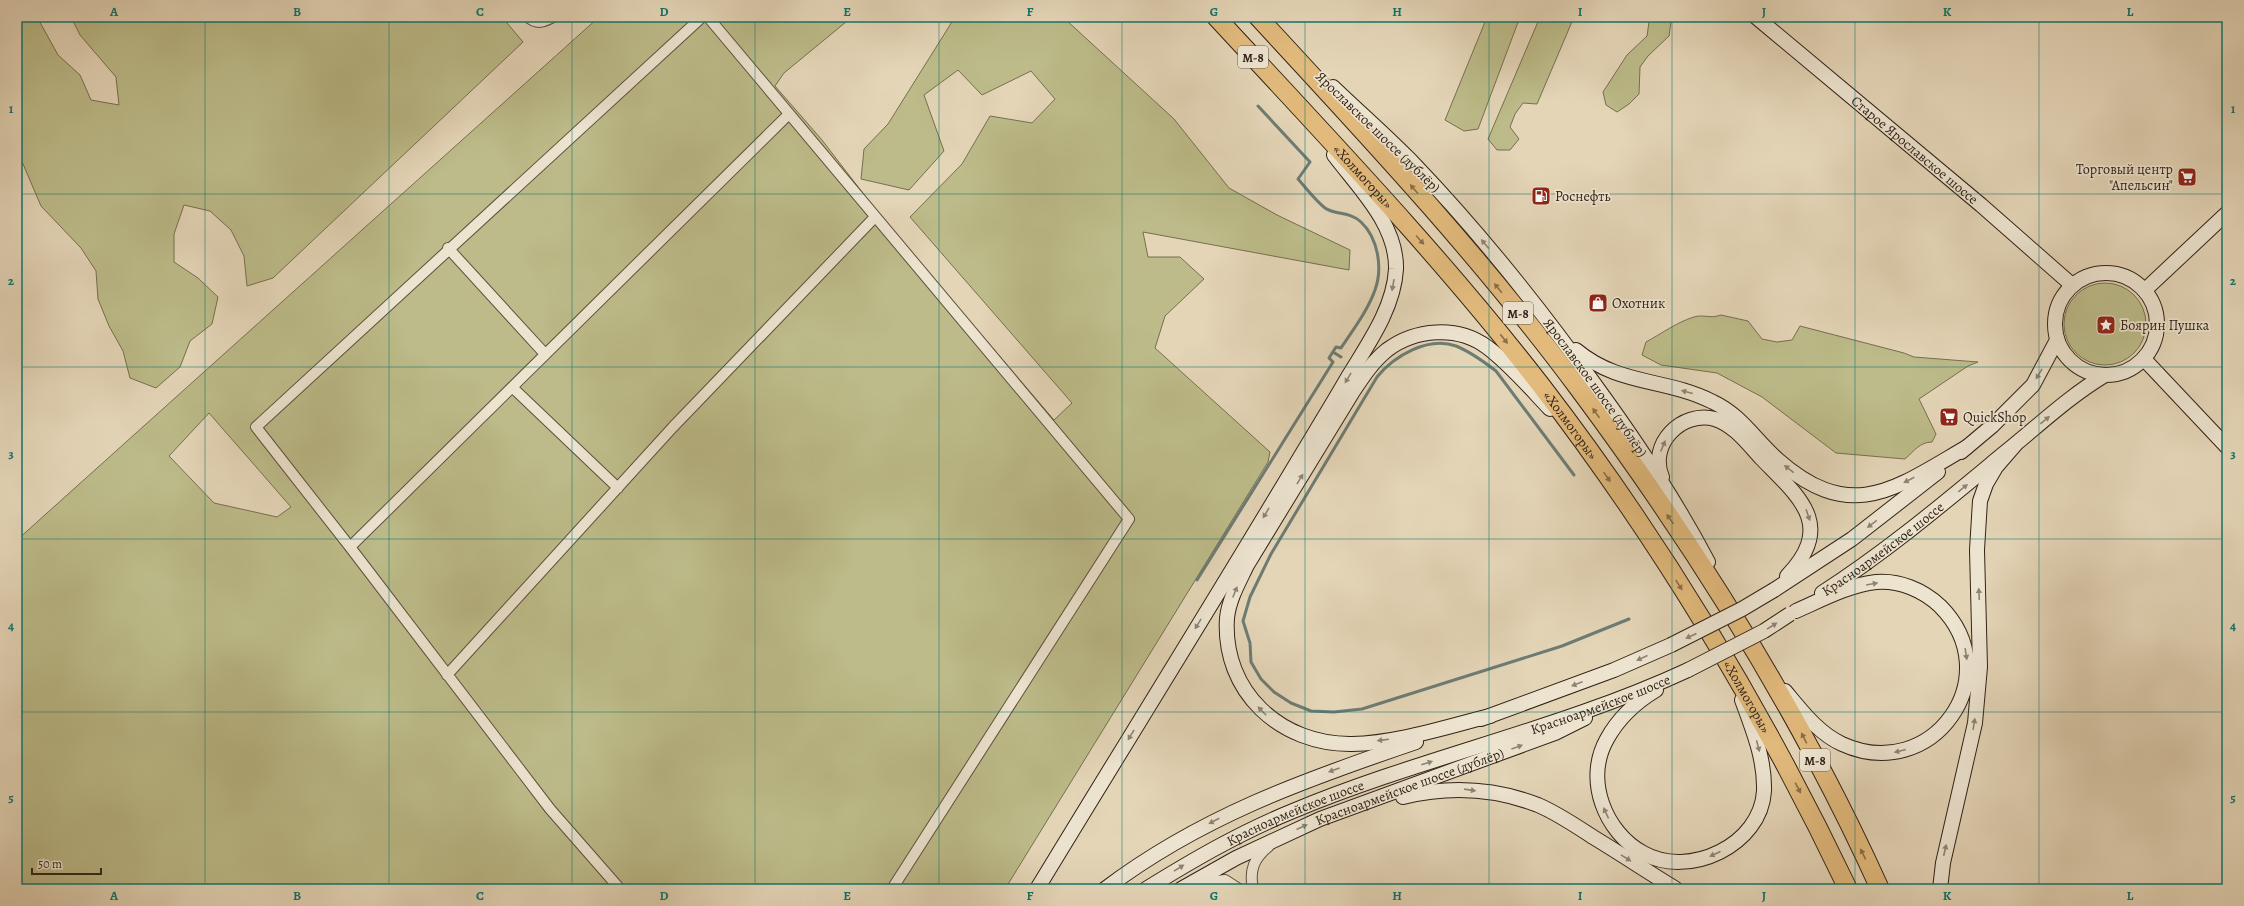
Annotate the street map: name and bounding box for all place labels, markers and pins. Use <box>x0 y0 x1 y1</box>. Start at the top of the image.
place label: Торговый центр "Апельсин" <box>2076 160 2173 195</box>
supermarket icon: Торговый центр "Апельсин" <box>2176 166 2198 188</box>
fuel station icon: Роснефть <box>1530 185 1552 207</box>
place label: Роснефть <box>1555 187 1611 206</box>
shop icon: Охотник <box>1587 292 1609 314</box>
place label: Охотник <box>1612 294 1665 313</box>
place icon: Боярин Пушка <box>2095 314 2117 336</box>
place label: Боярин Пушка <box>2120 316 2210 335</box>
supermarket icon: QuickShop <box>1938 406 1960 428</box>
place label: QuickShop <box>1963 408 2026 427</box>

